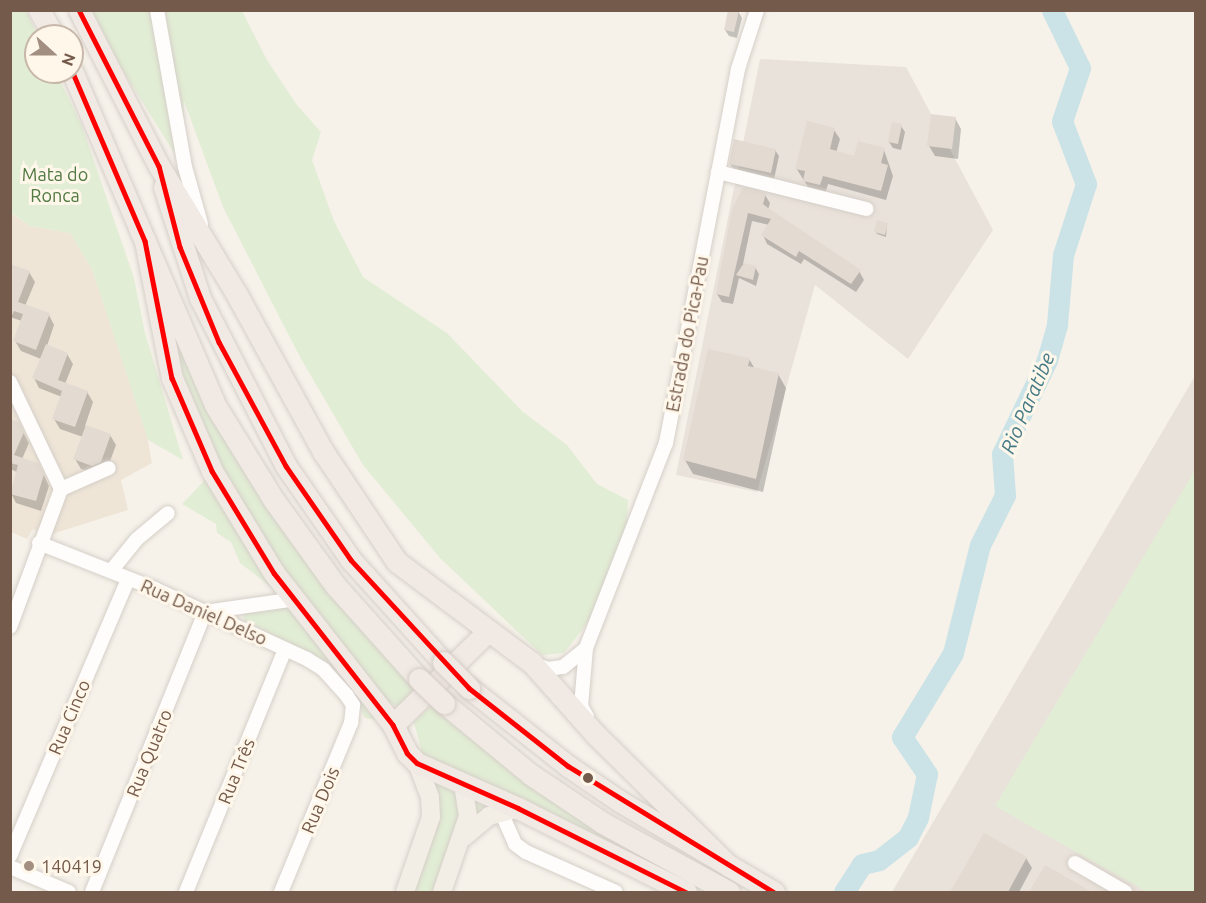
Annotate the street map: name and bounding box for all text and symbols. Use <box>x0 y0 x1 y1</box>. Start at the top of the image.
north arrow <box>24 24 84 84</box>
text: N <box>58 51 79 69</box>
park label: Mata do Ronca <box>22 164 88 207</box>
street label: Estrada do Pica-Pau <box>661 254 713 414</box>
water label: Rio Paratibe <box>995 349 1059 457</box>
street label: Rua Daniel Delso <box>138 574 270 650</box>
street label: Rua Cinco <box>44 676 94 758</box>
street label: Rua Quatro <box>122 706 176 800</box>
street label: Rua Três <box>213 735 259 807</box>
street label: Rua Dois <box>296 763 344 837</box>
unlabelled marker <box>582 772 594 784</box>
place label: 140419 <box>41 855 102 877</box>
marker: 140419 <box>22 859 36 873</box>

